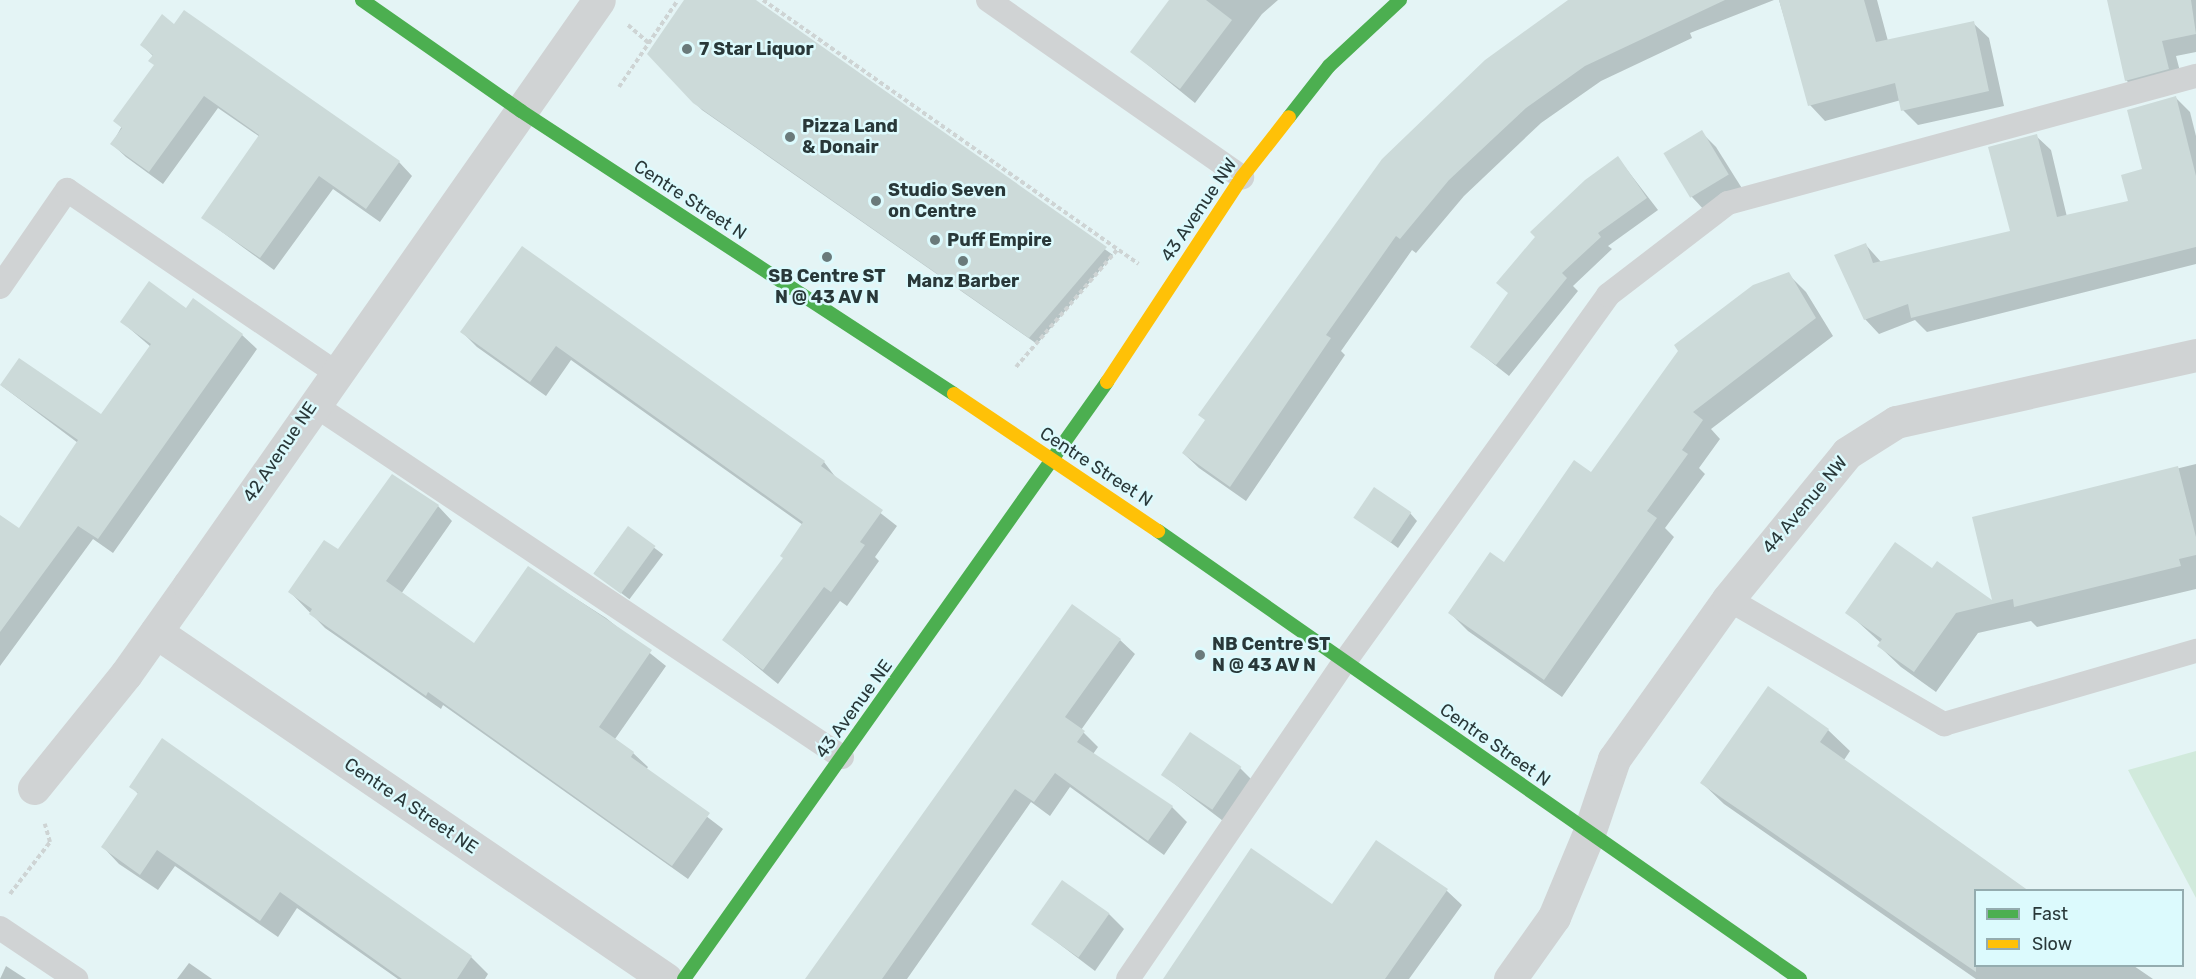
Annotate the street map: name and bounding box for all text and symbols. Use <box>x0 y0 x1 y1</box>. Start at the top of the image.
place label: 7 Star Liquor <box>699 38 814 60</box>
marker: 7 Star Liquor <box>680 42 694 56</box>
place label: Pizza Land & Donair <box>802 116 898 158</box>
marker: Pizza Land & Donair <box>783 130 797 144</box>
street label: 43 Avenue NW <box>1156 154 1242 266</box>
street label: Centre Street N <box>630 156 750 244</box>
place label: Studio Seven on Centre <box>888 180 1006 222</box>
marker: Studio Seven on Centre <box>869 194 883 208</box>
place label: Puff Empire <box>947 229 1052 251</box>
marker: Puff Empire <box>928 233 942 247</box>
marker: SB Centre ST N @ 43 AV N <box>820 250 834 264</box>
marker: Manz Barber <box>956 254 970 268</box>
place label: SB Centre ST N @ 43 AV N <box>768 266 886 308</box>
place label: Manz Barber <box>907 270 1019 292</box>
street label: 42 Avenue NE <box>238 397 322 507</box>
street label: Centre Street N <box>1036 423 1156 511</box>
street label: 44 Avenue NW <box>1758 452 1852 558</box>
place label: NB Centre ST N @ 43 AV N <box>1212 634 1330 676</box>
marker: NB Centre ST N @ 43 AV N <box>1193 648 1207 662</box>
street label: 43 Avenue NE <box>811 655 897 763</box>
street label: Centre Street N <box>1436 699 1554 791</box>
street label: Centre A Street NE <box>340 753 482 859</box>
legend <box>1974 889 2184 967</box>
text: Fast <box>2032 903 2068 925</box>
text: Slow <box>2032 933 2072 955</box>

